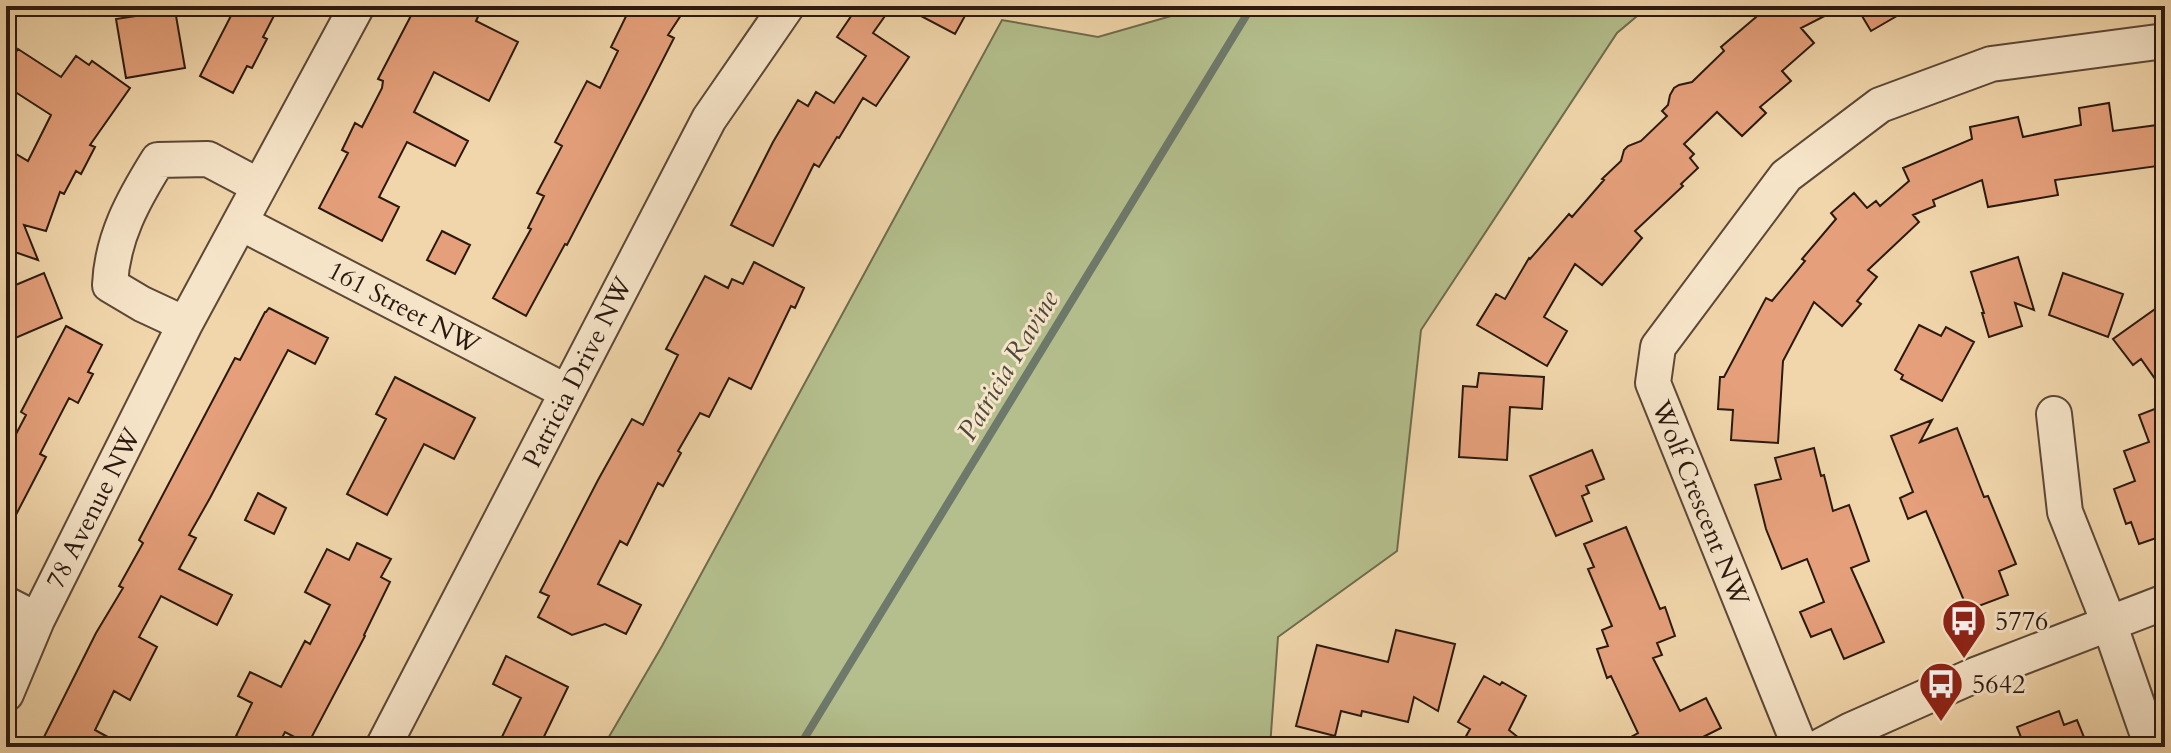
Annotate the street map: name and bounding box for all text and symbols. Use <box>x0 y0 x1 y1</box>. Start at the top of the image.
street label: 161 Street NW <box>322 253 486 362</box>
street label: Patricia Drive NW <box>514 271 641 474</box>
water label: Patricia Ravine <box>948 283 1068 448</box>
street label: Wolf Crescent NW <box>1643 394 1758 611</box>
street label: 78 Avenue NW <box>38 422 149 594</box>
bus stop icon: 5776 <box>1940 597 1988 660</box>
place label: 5776 <box>1995 604 2048 639</box>
bus stop icon: 5642 <box>1917 660 1965 723</box>
place label: 5642 <box>1972 667 2025 702</box>

